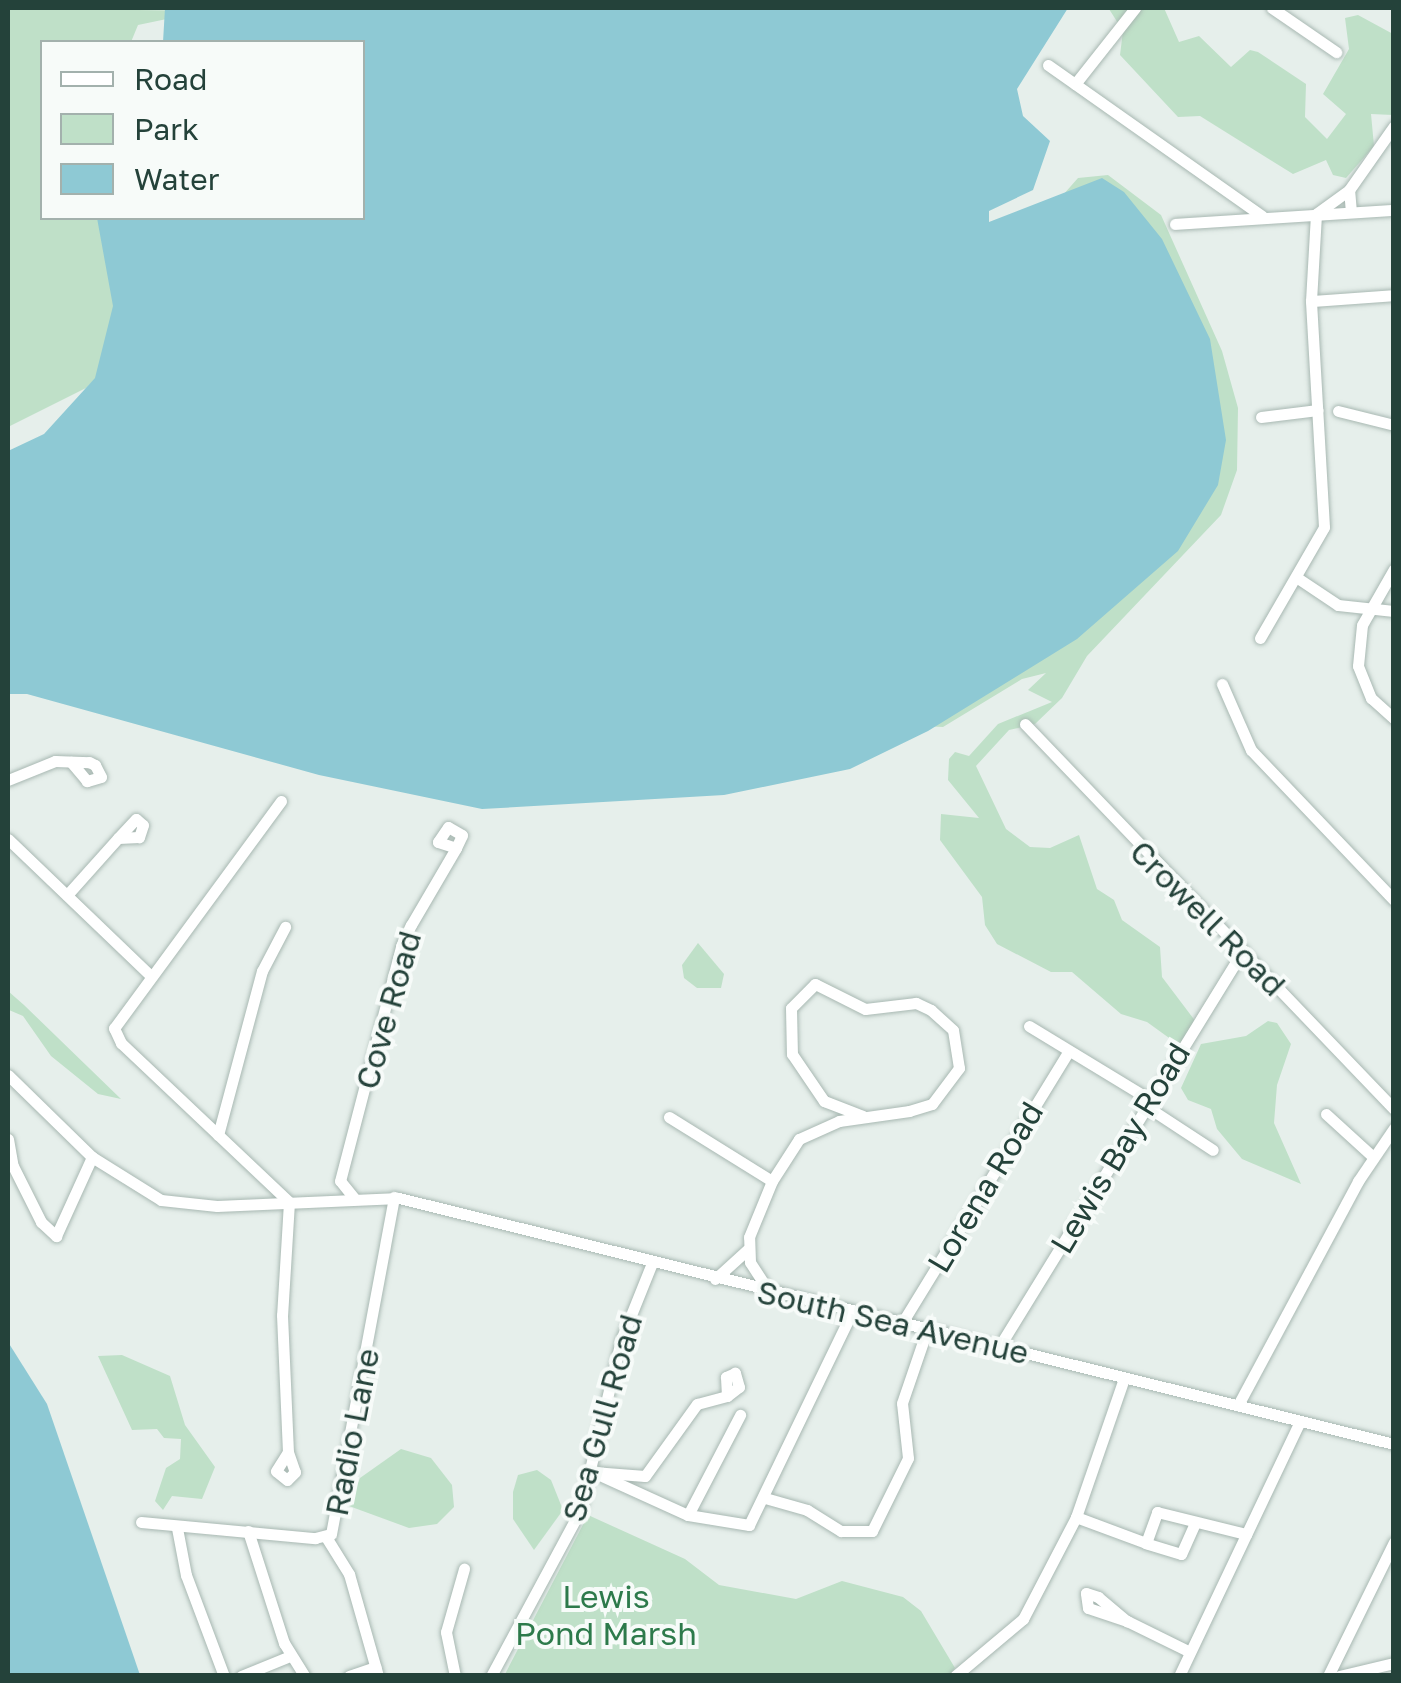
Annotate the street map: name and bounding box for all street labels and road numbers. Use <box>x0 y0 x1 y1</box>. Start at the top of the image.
street label: Crowell Road <box>1122 832 1294 1004</box>
street label: Cove Road <box>347 927 429 1093</box>
street label: Lewis Bay Road <box>1042 1036 1198 1260</box>
street label: Lorena Road <box>919 1095 1051 1279</box>
street label: South Sea Avenue <box>753 1272 1033 1372</box>
street label: Sea Gull Road <box>554 1310 650 1526</box>
street label: Radio Lane <box>317 1345 387 1519</box>

